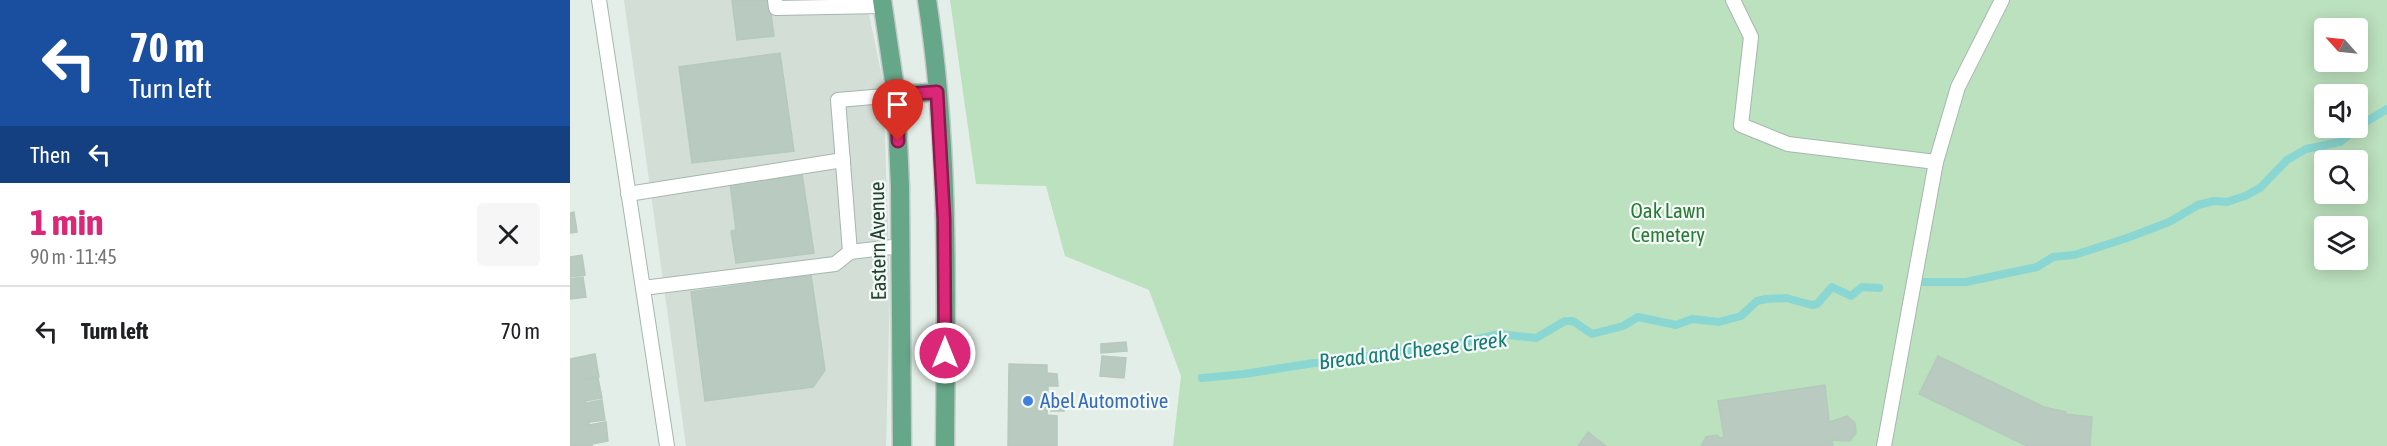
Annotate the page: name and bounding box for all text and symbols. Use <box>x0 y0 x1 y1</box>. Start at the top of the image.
north arrow <box>2314 18 2368 72</box>
map controls <box>2314 18 2368 270</box>
text: 70 m <box>129 23 204 71</box>
icon: left <box>30 24 108 102</box>
text: Turn left <box>129 73 212 104</box>
pin <box>872 79 923 141</box>
button: sound <box>2314 84 2368 138</box>
icon: arrive <box>881 88 914 121</box>
icon: left <box>83 138 116 171</box>
text: Then <box>30 142 71 168</box>
button: search <box>2314 150 2368 204</box>
street label: Eastern Avenue <box>864 181 890 301</box>
park label: Oak Lawn Cemetery <box>1631 198 1705 246</box>
text: 1 min <box>30 201 104 243</box>
button: close <box>477 203 540 266</box>
button: layers <box>2314 216 2368 270</box>
text: 90 m · 11:45 <box>30 245 117 268</box>
icon: left <box>30 315 63 348</box>
text: Turn left <box>81 318 148 344</box>
text: 70 m <box>500 318 540 344</box>
position arrow <box>913 321 977 385</box>
water label: Bread and Cheese Creek <box>1317 326 1509 374</box>
place label: Abel Automotive <box>1040 388 1168 412</box>
marker: Abel Automotive <box>1021 394 1035 408</box>

